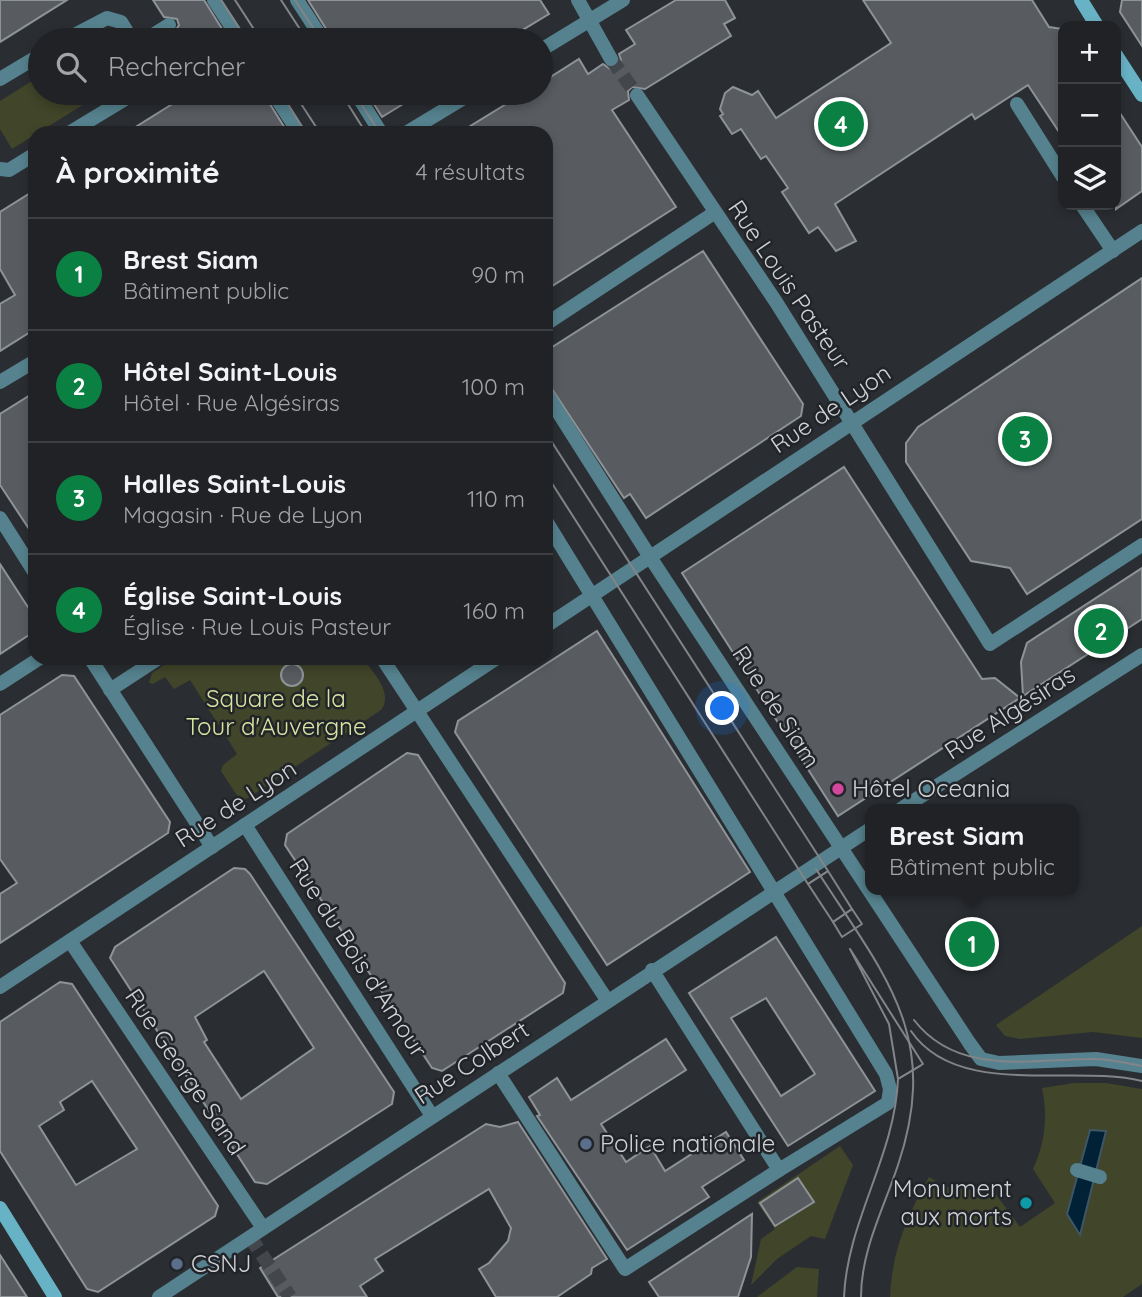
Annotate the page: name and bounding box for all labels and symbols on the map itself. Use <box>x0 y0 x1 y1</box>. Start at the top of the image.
pin: 4 <box>818 98 864 150</box>
street label: Rue Louis Pasteur <box>722 194 858 375</box>
street label: Rue de Lyon <box>765 357 896 459</box>
pin: 3 <box>1002 413 1048 465</box>
pin: 2 <box>1078 605 1124 657</box>
street label: Rue de Siam <box>726 640 827 773</box>
street label: Rue Algésiras <box>939 659 1080 765</box>
park label: Square de la Tour d'Auvergne <box>185 683 367 741</box>
your location <box>705 691 739 725</box>
street label: Rue de Lyon <box>169 753 302 853</box>
place label: Hôtel Oceania <box>852 773 1010 803</box>
marker: Hôtel Oceania <box>830 781 846 797</box>
street label: Rue du Bois d'Amour <box>283 852 435 1063</box>
pin: 1 <box>949 918 995 970</box>
street label: Rue George Sand <box>119 983 253 1160</box>
street label: Rue Colbert <box>408 1014 534 1110</box>
place label: Police nationale <box>600 1128 775 1158</box>
marker: Police nationale <box>578 1136 594 1152</box>
place label: Monument aux morts <box>893 1173 1012 1231</box>
marker: Monument aux morts <box>1018 1195 1034 1211</box>
place label: CSNJ <box>191 1248 251 1278</box>
marker: CSNJ <box>169 1256 185 1272</box>

